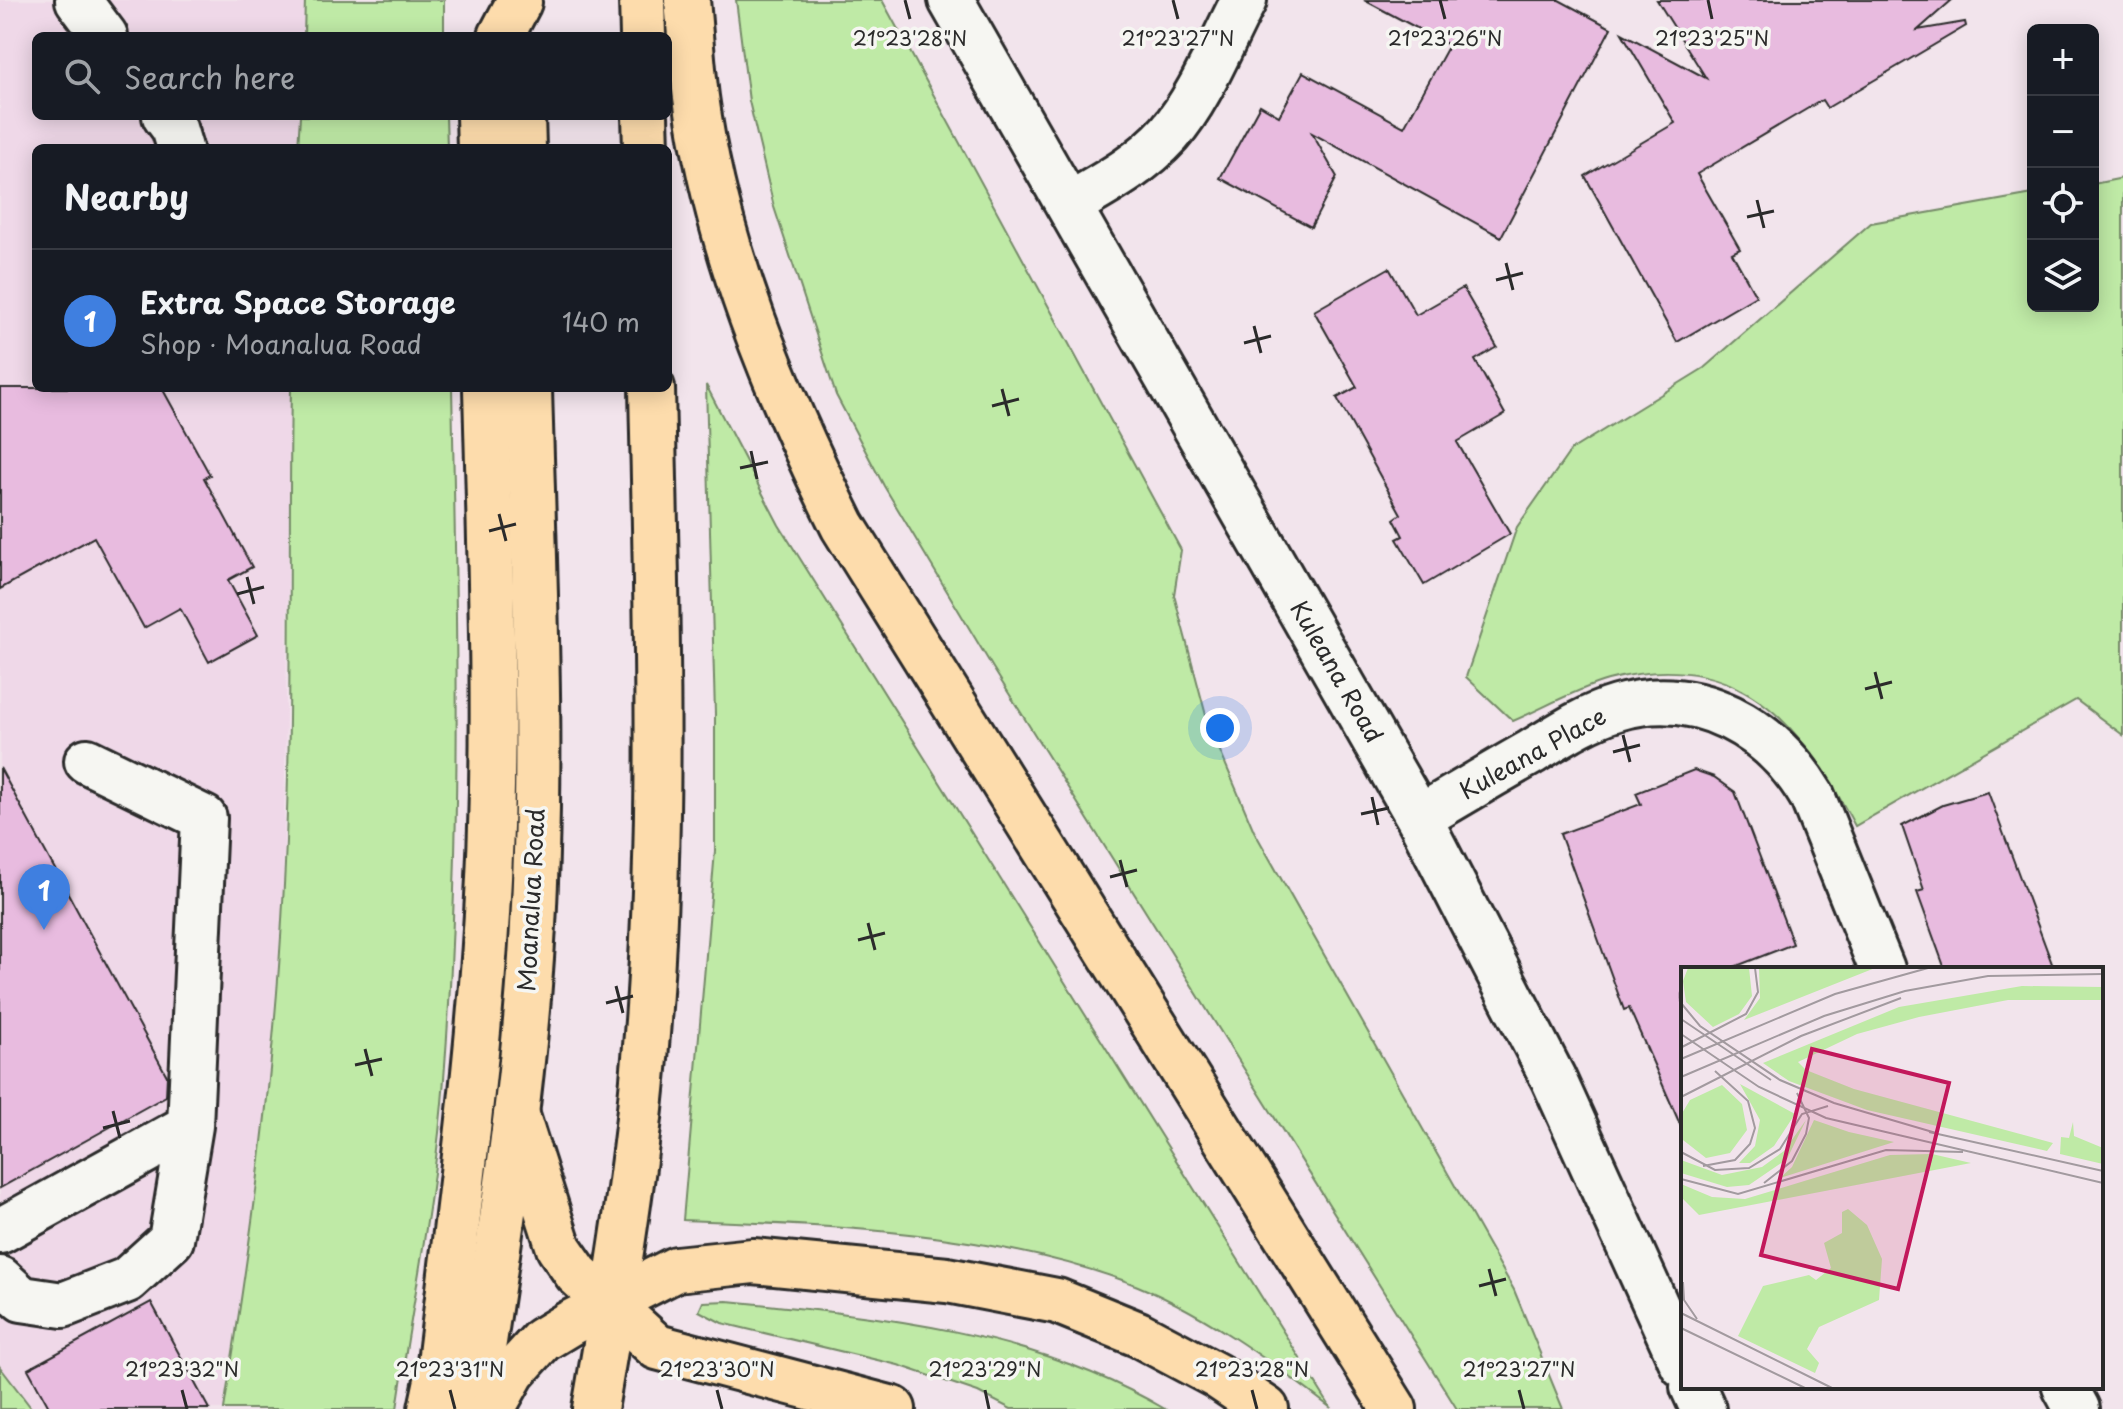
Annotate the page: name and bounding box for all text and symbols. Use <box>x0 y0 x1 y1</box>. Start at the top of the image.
text: 21°23'28"N <box>853 23 967 53</box>
text: 21°23'27"N <box>1122 23 1234 53</box>
text: 21°23'26"N <box>1388 23 1502 53</box>
text: 21°23'25"N <box>1655 23 1769 53</box>
map controls <box>2027 24 2099 312</box>
button: + <box>2027 24 2099 96</box>
search box <box>32 32 672 120</box>
icon: search <box>60 54 104 98</box>
text: Search here <box>124 54 296 99</box>
button: − <box>2027 96 2099 168</box>
button: locate <box>2027 168 2099 240</box>
text: Nearby <box>64 170 189 222</box>
button: layers <box>2027 240 2099 312</box>
text: Extra Space Storage <box>140 279 456 324</box>
text: 1 <box>84 302 96 341</box>
text: 140 m <box>562 302 640 341</box>
text: Shop · Moanalua Road <box>140 324 422 363</box>
street label: Kuleana Road <box>1282 593 1393 749</box>
street label: Kuleana Place <box>1452 697 1612 807</box>
your location <box>1200 708 1240 748</box>
street label: Moanalua Road <box>507 807 553 993</box>
pin: 1 <box>18 864 70 930</box>
inset map <box>1681 967 2103 1389</box>
text: 21°23'32"N <box>125 1354 239 1384</box>
text: 21°23'31"N <box>396 1354 504 1384</box>
text: 21°23'30"N <box>659 1354 775 1384</box>
text: 21°23'29"N <box>928 1354 1042 1384</box>
text: 21°23'28"N <box>1195 1354 1309 1384</box>
text: 21°23'27"N <box>1463 1354 1575 1384</box>

